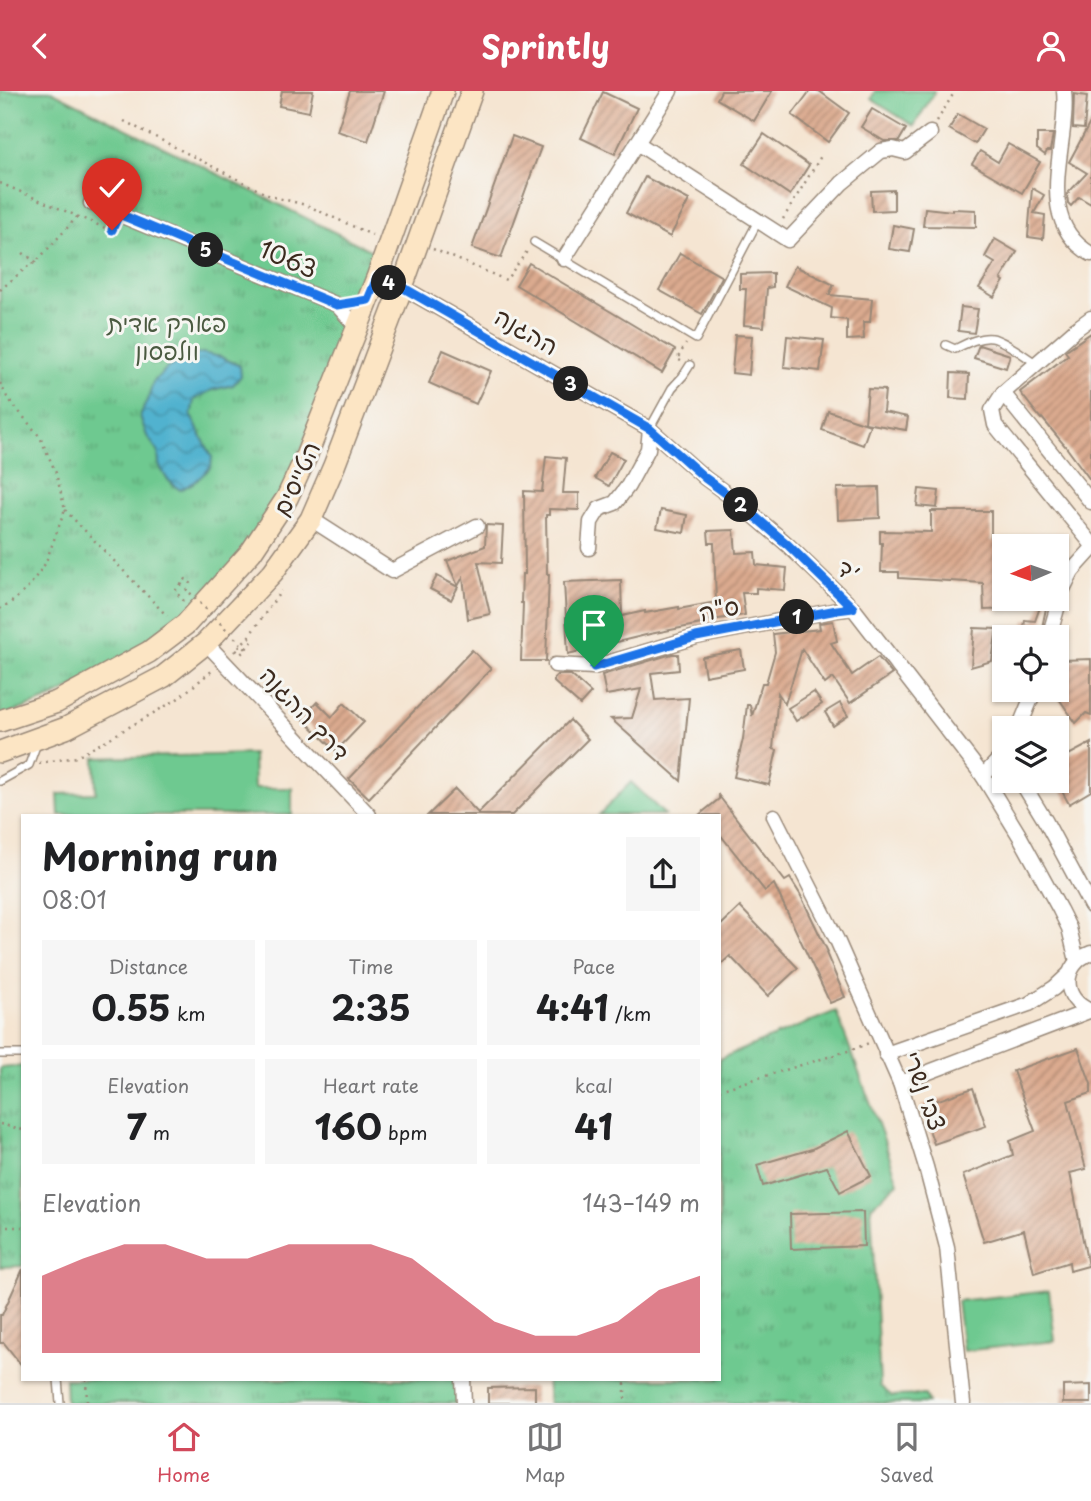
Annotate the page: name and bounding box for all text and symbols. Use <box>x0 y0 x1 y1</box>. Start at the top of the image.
text: Sprintly <box>481 22 610 70</box>
icon: back <box>21 27 59 65</box>
icon: person <box>1032 27 1070 65</box>
pin <box>82 158 142 230</box>
icon: check <box>93 169 131 207</box>
street label: 1063 <box>254 230 323 286</box>
pin: 5 <box>188 233 224 267</box>
text: 5 <box>199 235 212 263</box>
pin: 4 <box>372 265 406 301</box>
text: 4 <box>382 268 395 296</box>
street label: ההגנה <box>488 298 566 363</box>
park label: פארק אדית וולפסון <box>105 304 227 368</box>
pin: 3 <box>554 367 588 401</box>
text: 3 <box>564 369 577 397</box>
street label: הטייסים <box>262 435 328 521</box>
pin: 2 <box>724 487 758 523</box>
text: 2 <box>734 490 747 518</box>
north arrow <box>992 534 1069 611</box>
map controls <box>992 534 1069 793</box>
street label: ד' <box>829 550 868 589</box>
street label: ס"ה <box>695 587 742 630</box>
pin <box>564 595 624 667</box>
pin: 1 <box>780 599 814 635</box>
text: 1 <box>792 602 801 630</box>
icon: arrive <box>575 606 613 644</box>
button: locate <box>992 625 1069 702</box>
street label: דרך ההגנה <box>252 657 359 768</box>
button: layers <box>992 716 1069 793</box>
text: Morning run <box>42 827 278 884</box>
button: share <box>626 837 700 911</box>
text: 08:01 <box>42 882 107 917</box>
text: Distance <box>108 952 188 980</box>
text: Time <box>349 952 393 980</box>
text: Pace <box>572 952 615 980</box>
text: 0.55 <box>91 980 171 1033</box>
text: 2:35 <box>331 980 411 1033</box>
text: 4:41 <box>536 980 609 1033</box>
text: km <box>171 999 205 1027</box>
text: /km <box>609 999 651 1027</box>
street label: צבי נשרי <box>895 1046 957 1135</box>
text: Elevation <box>107 1071 189 1099</box>
text: Heart rate <box>323 1071 419 1099</box>
text: kcal <box>575 1071 613 1099</box>
text: 7 <box>127 1099 147 1152</box>
text: 160 <box>315 1099 382 1152</box>
text: 41 <box>574 1099 613 1152</box>
text: m <box>147 1118 170 1146</box>
text: bpm <box>382 1118 427 1146</box>
text: Elevation <box>42 1185 141 1220</box>
text: 143–149 m <box>582 1185 700 1220</box>
tab: Home <box>157 1418 210 1488</box>
tab: Map <box>525 1418 565 1488</box>
tab: Saved <box>880 1418 934 1488</box>

